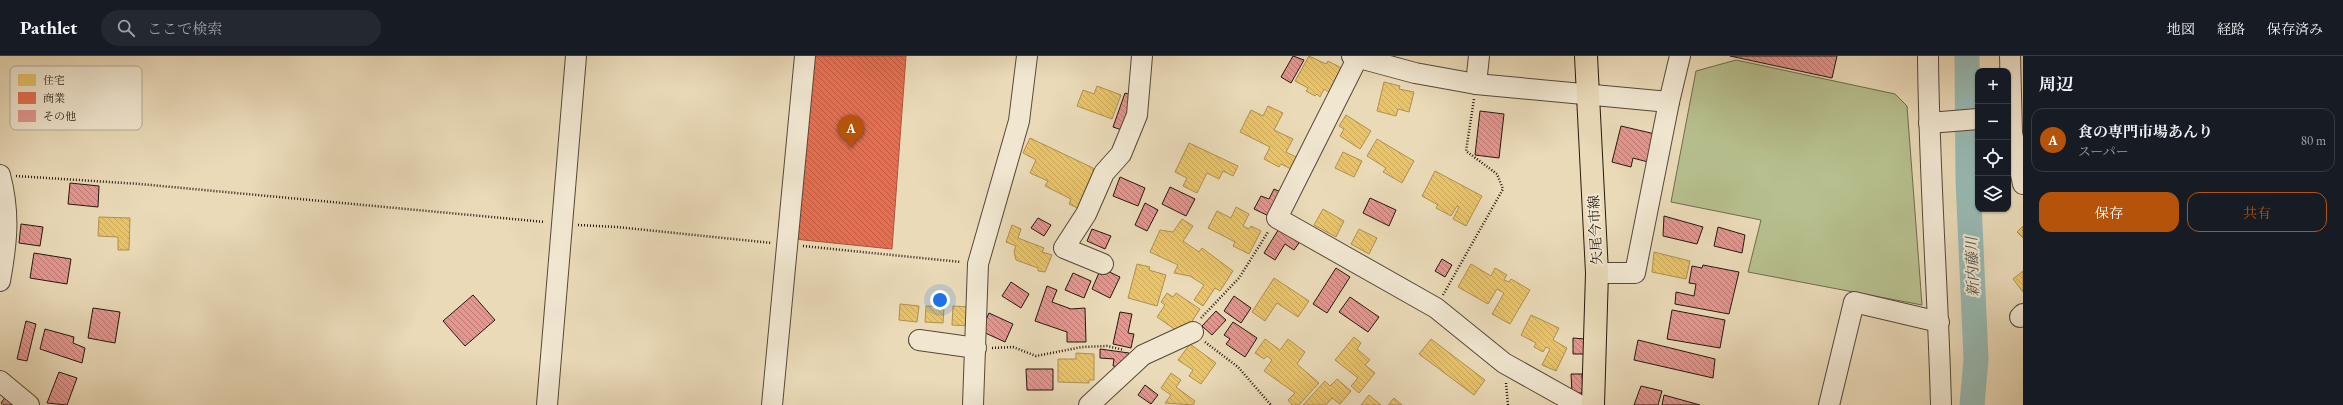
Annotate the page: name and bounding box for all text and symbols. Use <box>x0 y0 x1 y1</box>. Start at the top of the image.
search box <box>101 10 381 46</box>
text: Pathlet <box>20 15 77 40</box>
icon: search <box>115 17 137 39</box>
text: ここで検索 <box>147 19 222 38</box>
text: 地図 <box>2167 20 2195 38</box>
text: 経路 <box>2217 20 2245 38</box>
text: 保存済み <box>2267 20 2323 38</box>
legend <box>10 66 142 130</box>
map controls <box>1975 68 2011 212</box>
button: + <box>1975 68 2011 104</box>
text: 住宅 <box>43 73 65 87</box>
text: 周辺 <box>2039 73 2073 95</box>
text: 商業 <box>43 91 65 105</box>
button: − <box>1975 104 2011 140</box>
text: その他 <box>43 109 76 123</box>
pin: A <box>838 115 864 148</box>
text: 食の専門市場あんり <box>2078 122 2213 141</box>
text: A <box>2048 132 2058 149</box>
text: 80 m <box>2301 132 2326 149</box>
button: locate <box>1975 140 2011 176</box>
text: スーパー <box>2078 143 2129 160</box>
button: layers <box>1975 176 2011 212</box>
button: 保存 <box>2039 192 2179 232</box>
button: 共有 <box>2187 192 2327 232</box>
street label: 矢尾今市線 <box>1584 195 1606 265</box>
water label: 新内藤川 <box>1961 235 1983 297</box>
your location <box>930 290 950 310</box>

